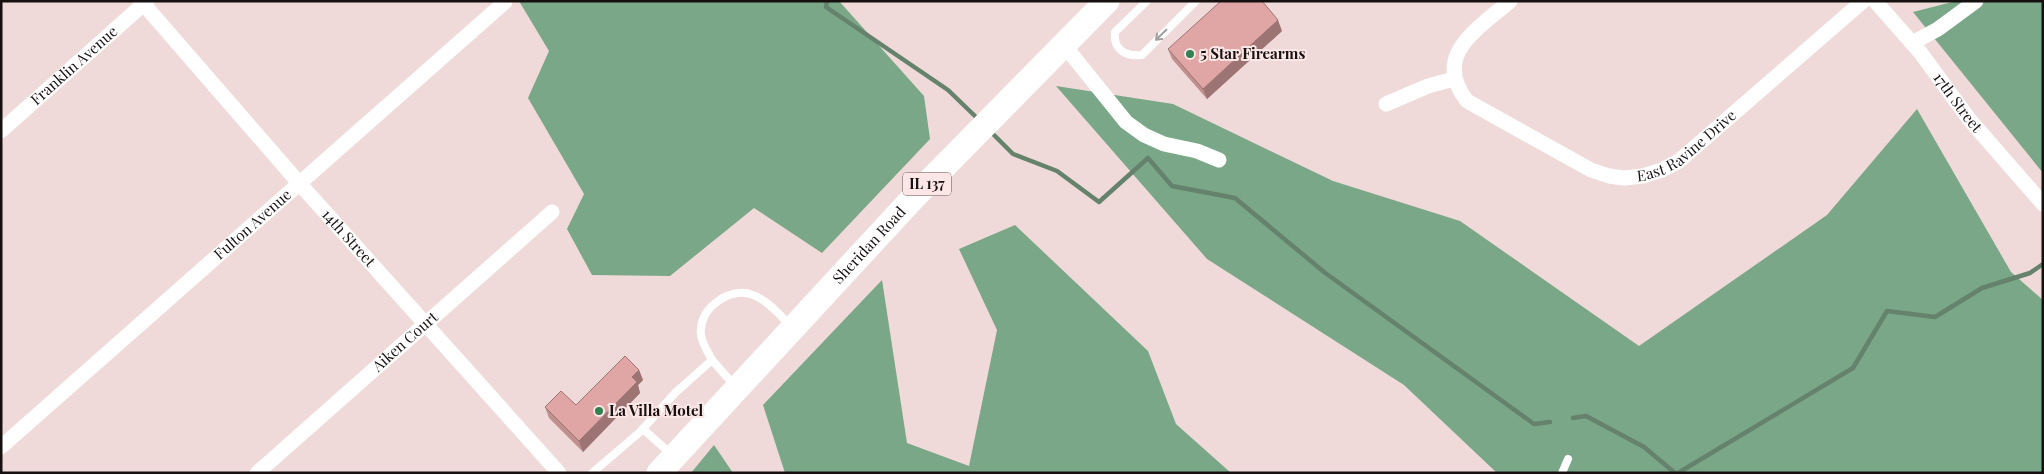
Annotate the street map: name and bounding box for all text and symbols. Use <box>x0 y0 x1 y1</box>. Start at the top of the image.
street label: Franklin Avenue <box>26 21 121 109</box>
one-way arrow <box>1155 29 1167 41</box>
place label: 5 Star Firearms <box>1200 43 1305 63</box>
marker: 5 Star Firearms <box>1184 48 1196 60</box>
street label: 17th Street <box>1929 68 1988 137</box>
street label: East Ravine Drive <box>1636 105 1740 186</box>
road number: IL 137 <box>903 172 951 195</box>
street label: Fulton Avenue <box>209 184 295 263</box>
street label: Sheridan Road <box>828 201 910 288</box>
street label: 14th Street <box>318 204 381 271</box>
street label: Aiken Court <box>367 306 442 376</box>
place label: La Villa Motel <box>609 400 704 420</box>
marker: La Villa Motel <box>593 405 605 417</box>

